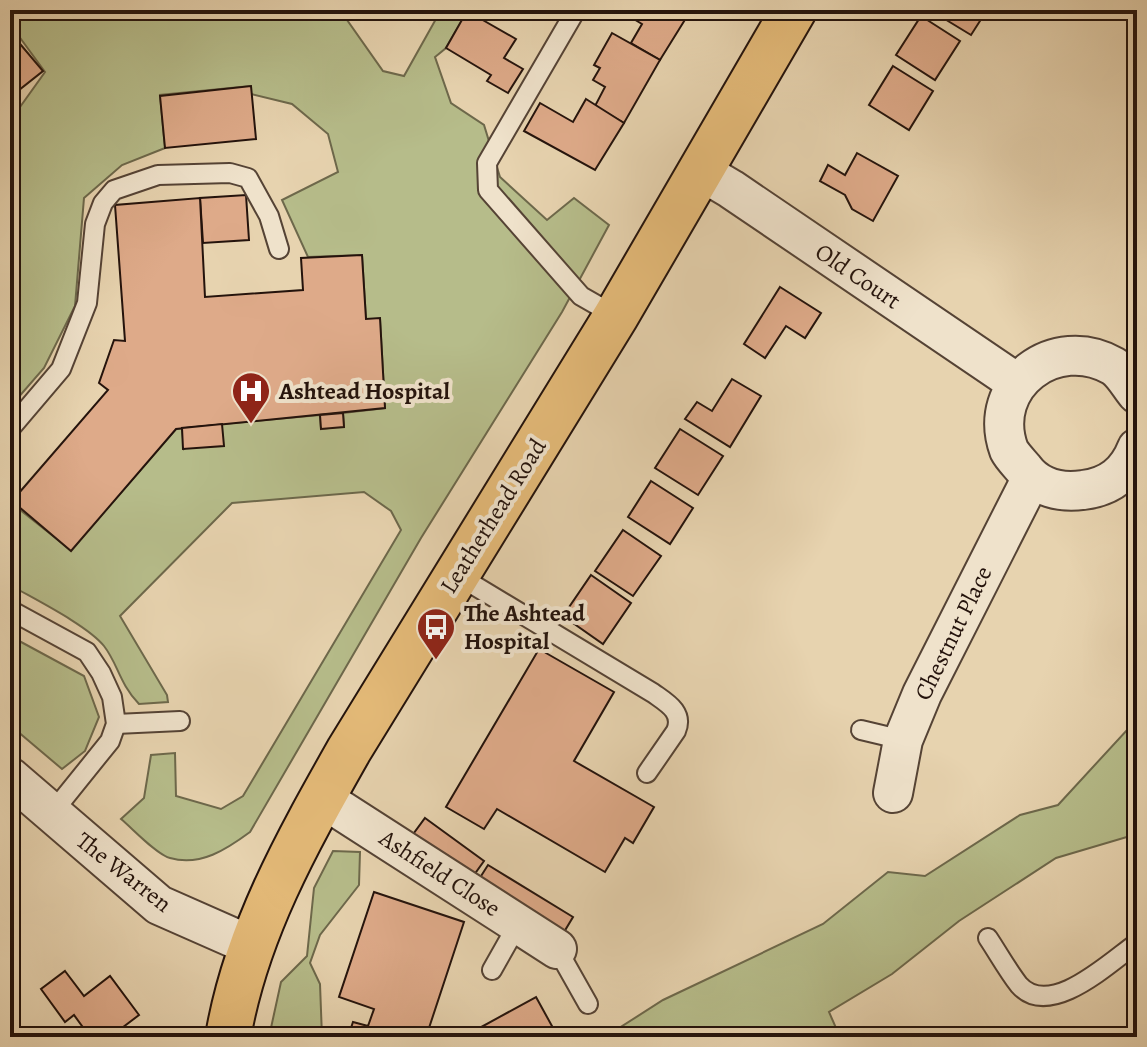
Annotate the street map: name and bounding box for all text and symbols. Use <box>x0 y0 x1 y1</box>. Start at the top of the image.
street label: Old Court <box>809 236 907 316</box>
hospital icon: Ashtead Hospital <box>230 370 272 425</box>
place label: Ashtead Hospital <box>278 375 451 407</box>
street label: Leatherhead Road <box>432 432 554 600</box>
street label: Chestnut Place <box>907 560 999 706</box>
place label: The Ashtead Hospital <box>464 597 585 657</box>
bus stop icon: The Ashtead Hospital <box>415 606 457 661</box>
street label: Ashfield Close <box>373 821 507 924</box>
street label: The Warren <box>70 825 178 919</box>

